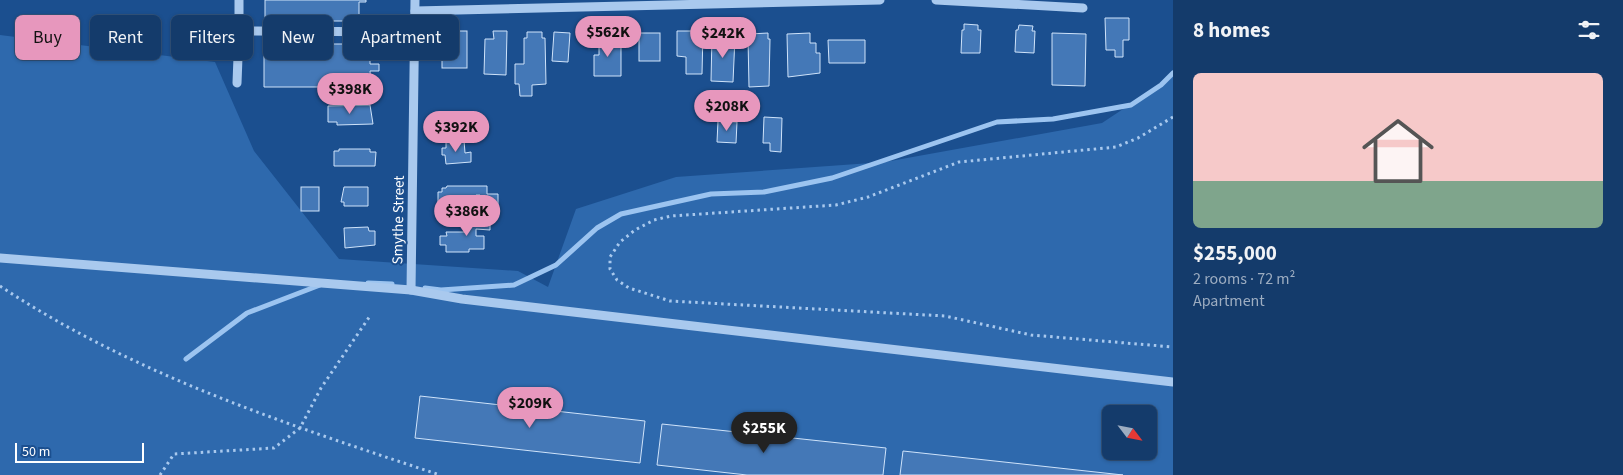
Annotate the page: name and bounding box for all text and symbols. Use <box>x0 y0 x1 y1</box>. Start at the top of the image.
chip: Buy <box>15 15 80 60</box>
chip: Rent <box>90 15 161 60</box>
chip: Filters <box>171 15 253 60</box>
chip: New <box>263 15 333 60</box>
chip: Apartment <box>343 15 459 60</box>
pin: $562K <box>573 15 643 58</box>
text: 8 homes <box>1193 15 1270 45</box>
icon: filters <box>1575 16 1603 44</box>
pin: $242K <box>688 17 758 59</box>
text: $562K <box>586 21 630 43</box>
text: $242K <box>701 22 745 44</box>
pin: $398K <box>315 72 385 115</box>
text: $398K <box>328 78 372 100</box>
pin: $208K <box>692 90 762 132</box>
text: $208K <box>705 95 749 117</box>
icon: home <box>1353 106 1443 196</box>
pin: $392K <box>421 110 491 153</box>
text: $392K <box>434 116 478 138</box>
street label: Smythe Street <box>387 175 410 265</box>
pin: $386K <box>432 194 502 237</box>
text: $386K <box>445 200 489 222</box>
text: $255,000 <box>1193 238 1277 268</box>
text: 2 rooms · 72 m² <box>1193 268 1295 290</box>
text: Apartment <box>1193 290 1265 312</box>
pin: $209K <box>495 386 565 429</box>
text: $209K <box>508 392 552 414</box>
north arrow <box>1102 405 1158 460</box>
map controls <box>1102 405 1157 460</box>
pin: $255K <box>729 412 799 454</box>
text: $255K <box>742 417 786 439</box>
scale bar <box>15 440 144 463</box>
text: 50 m <box>22 442 50 462</box>

